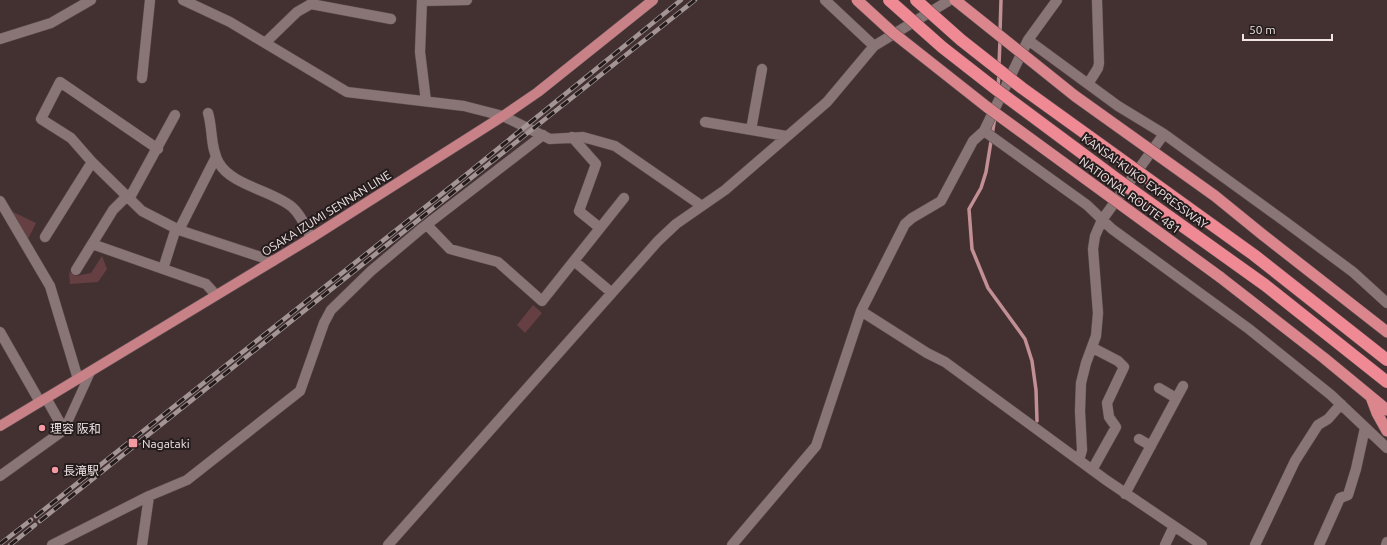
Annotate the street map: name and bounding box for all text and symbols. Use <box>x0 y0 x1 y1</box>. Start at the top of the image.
scale bar <box>1243 16 1332 42</box>
text: 50 m <box>1249 23 1276 36</box>
street label: KANSAI-KUKO EXPRESSWAY <box>1080 131 1210 231</box>
street label: NATIONAL ROUTE 481 <box>1077 154 1183 236</box>
street label: OSAKA IZUMI SENNAN LINE <box>259 168 393 258</box>
place label: 理容 阪和 <box>50 422 101 435</box>
marker: 理容 阪和 <box>37 423 47 433</box>
marker: Nagataki <box>127 437 139 449</box>
place label: Nagataki <box>142 437 190 450</box>
place label: 長滝駅 <box>63 464 99 477</box>
marker: 長滝駅 <box>50 465 60 475</box>

